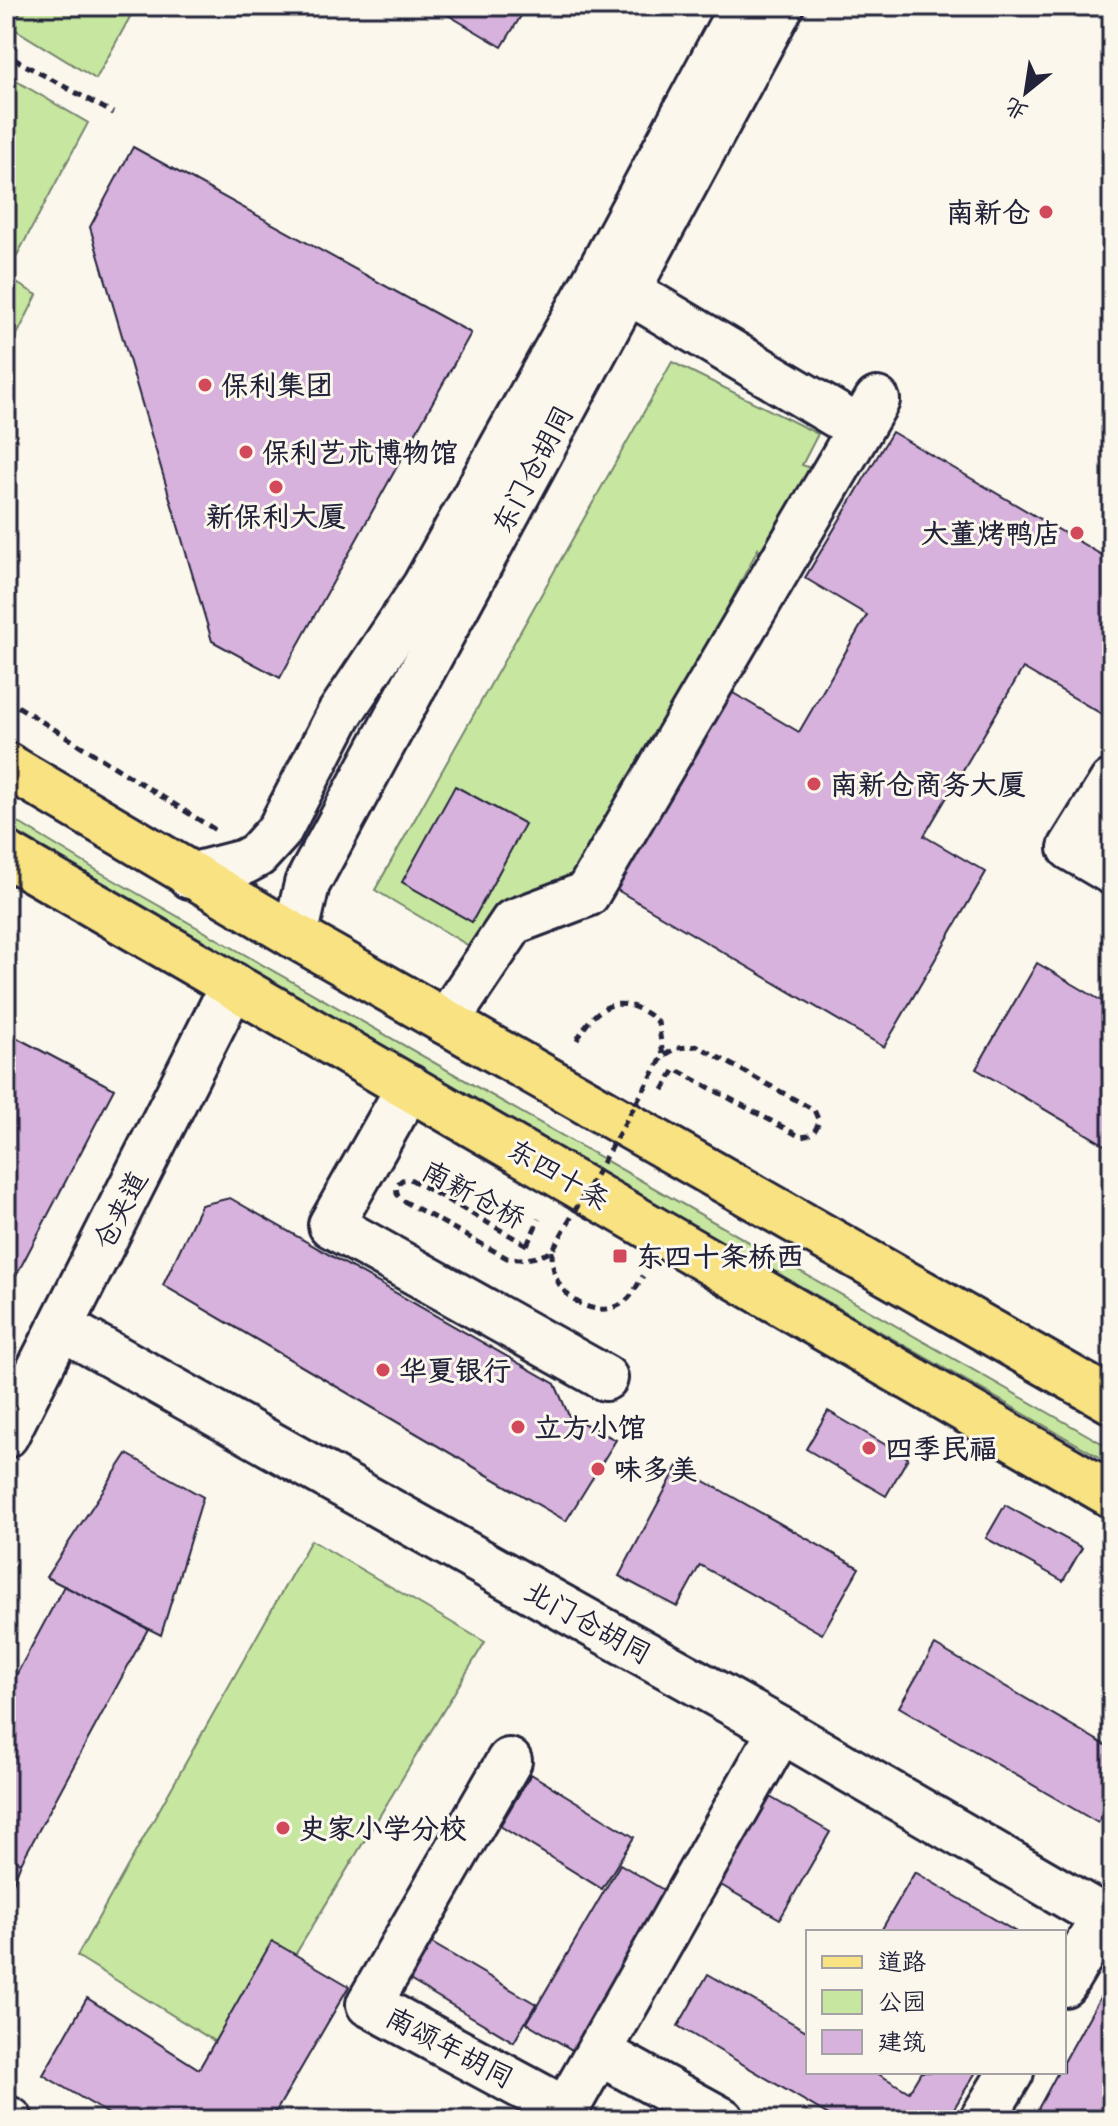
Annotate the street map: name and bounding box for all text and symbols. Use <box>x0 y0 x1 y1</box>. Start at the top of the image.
north arrow <box>986 52 1066 132</box>
text: 北 <box>1000 90 1034 125</box>
place label: 南新仓 <box>946 196 1030 233</box>
marker: 南新仓 <box>1037 203 1055 221</box>
place label: 保利集团 <box>221 369 333 406</box>
marker: 保利集团 <box>196 376 214 394</box>
street label: 东门仓胡同 <box>485 400 583 541</box>
place label: 保利艺术博物馆 <box>262 436 458 473</box>
marker: 保利艺术博物馆 <box>237 443 255 461</box>
marker: 新保利大厦 <box>267 478 285 496</box>
place label: 新保利大厦 <box>206 500 346 537</box>
place label: 大董烤鸭店 <box>921 517 1061 554</box>
marker: 大董烤鸭店 <box>1068 524 1086 542</box>
place label: 南新仓商务大厦 <box>830 768 1026 805</box>
marker: 南新仓商务大厦 <box>805 775 823 793</box>
street label: 东四十条 <box>500 1132 616 1220</box>
street label: 南新仓桥 <box>415 1154 531 1239</box>
street label: 仓夹道 <box>87 1165 158 1257</box>
place label: 东四十条桥西 <box>636 1240 804 1277</box>
marker: 东四十条桥西 <box>611 1247 629 1265</box>
place label: 华夏银行 <box>399 1354 511 1391</box>
marker: 华夏银行 <box>374 1361 392 1379</box>
place label: 立方小馆 <box>534 1411 646 1448</box>
marker: 立方小馆 <box>509 1418 527 1436</box>
place label: 四季民福 <box>885 1432 997 1469</box>
marker: 四季民福 <box>860 1439 878 1457</box>
place label: 味多美 <box>614 1453 698 1490</box>
marker: 味多美 <box>589 1460 607 1478</box>
street label: 北门仓胡同 <box>517 1574 657 1674</box>
place label: 史家小学分校 <box>299 1812 467 1849</box>
marker: 史家小学分校 <box>274 1819 292 1837</box>
legend <box>806 1930 1066 2074</box>
text: 道路 <box>878 1948 926 1979</box>
text: 公园 <box>878 1988 926 2019</box>
street label: 南颂年胡同 <box>378 2000 519 2098</box>
text: 建筑 <box>878 2028 926 2059</box>

